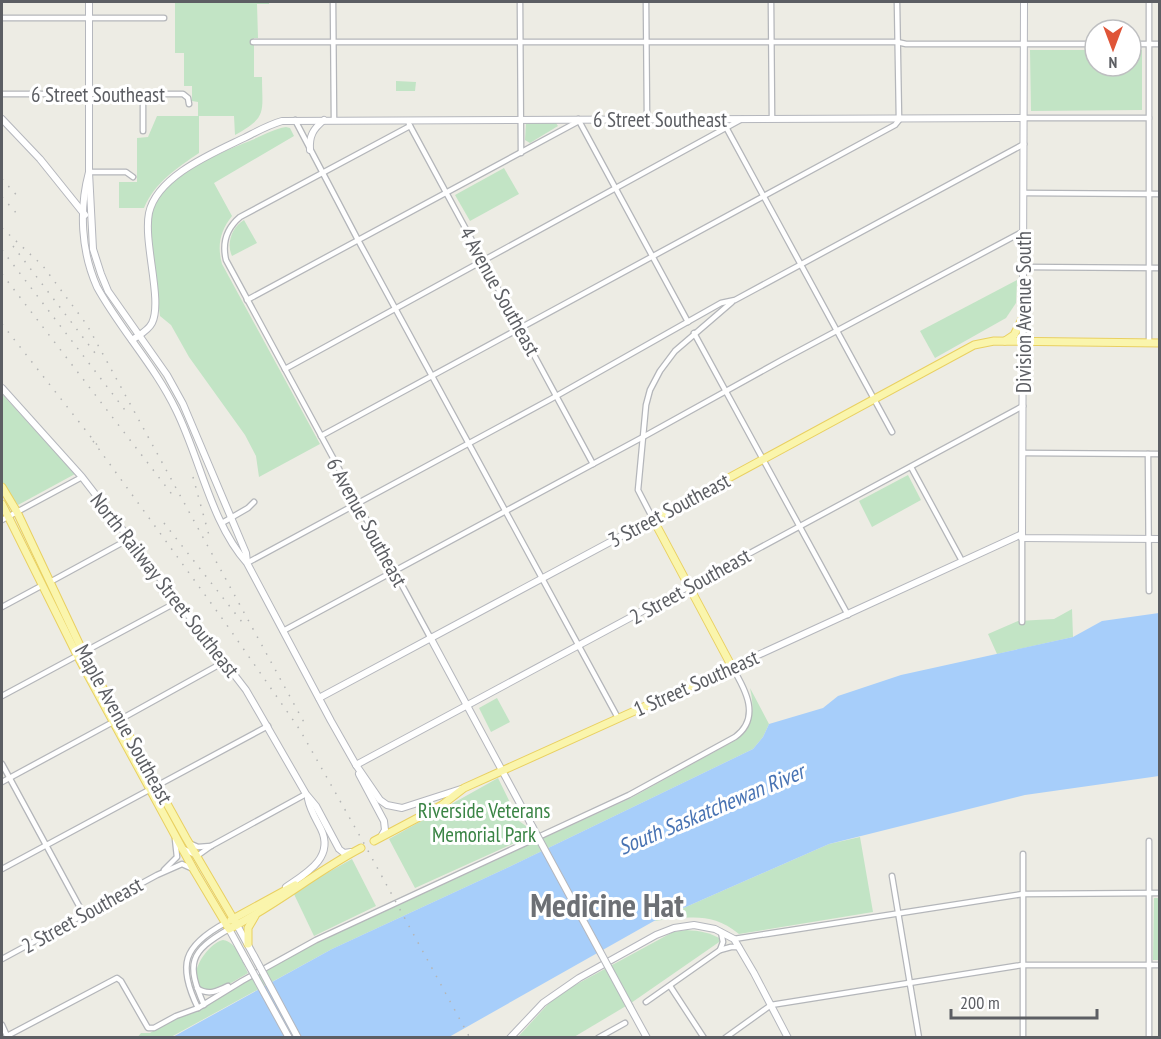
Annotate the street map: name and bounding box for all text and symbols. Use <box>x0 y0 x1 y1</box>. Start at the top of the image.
north arrow <box>1083 18 1143 78</box>
text: N <box>1109 53 1117 73</box>
street label: 6 Street Southeast <box>31 81 165 108</box>
street label: 6 Street Southeast <box>593 106 727 133</box>
street label: 4 Avenue Southeast <box>454 222 547 360</box>
street label: Division Avenue South <box>1010 231 1037 393</box>
street label: 6 Avenue Southeast <box>321 453 414 591</box>
street label: 3 Street Southeast <box>604 467 735 553</box>
street label: North Railway Street Southeast <box>85 487 246 683</box>
street label: 2 Street Southeast <box>625 542 755 630</box>
street label: Maple Avenue Southeast <box>69 640 179 809</box>
street label: 1 Street Southeast <box>629 643 763 723</box>
water label: South Saskatchewan River <box>614 756 811 861</box>
park label: Riverside Veterans Memorial Park <box>418 797 550 848</box>
street label: 2 Street Southeast <box>17 871 147 959</box>
district label: Medicine Hat <box>530 883 684 926</box>
scale bar <box>951 982 1096 1020</box>
text: 200 m <box>960 991 1000 1014</box>

